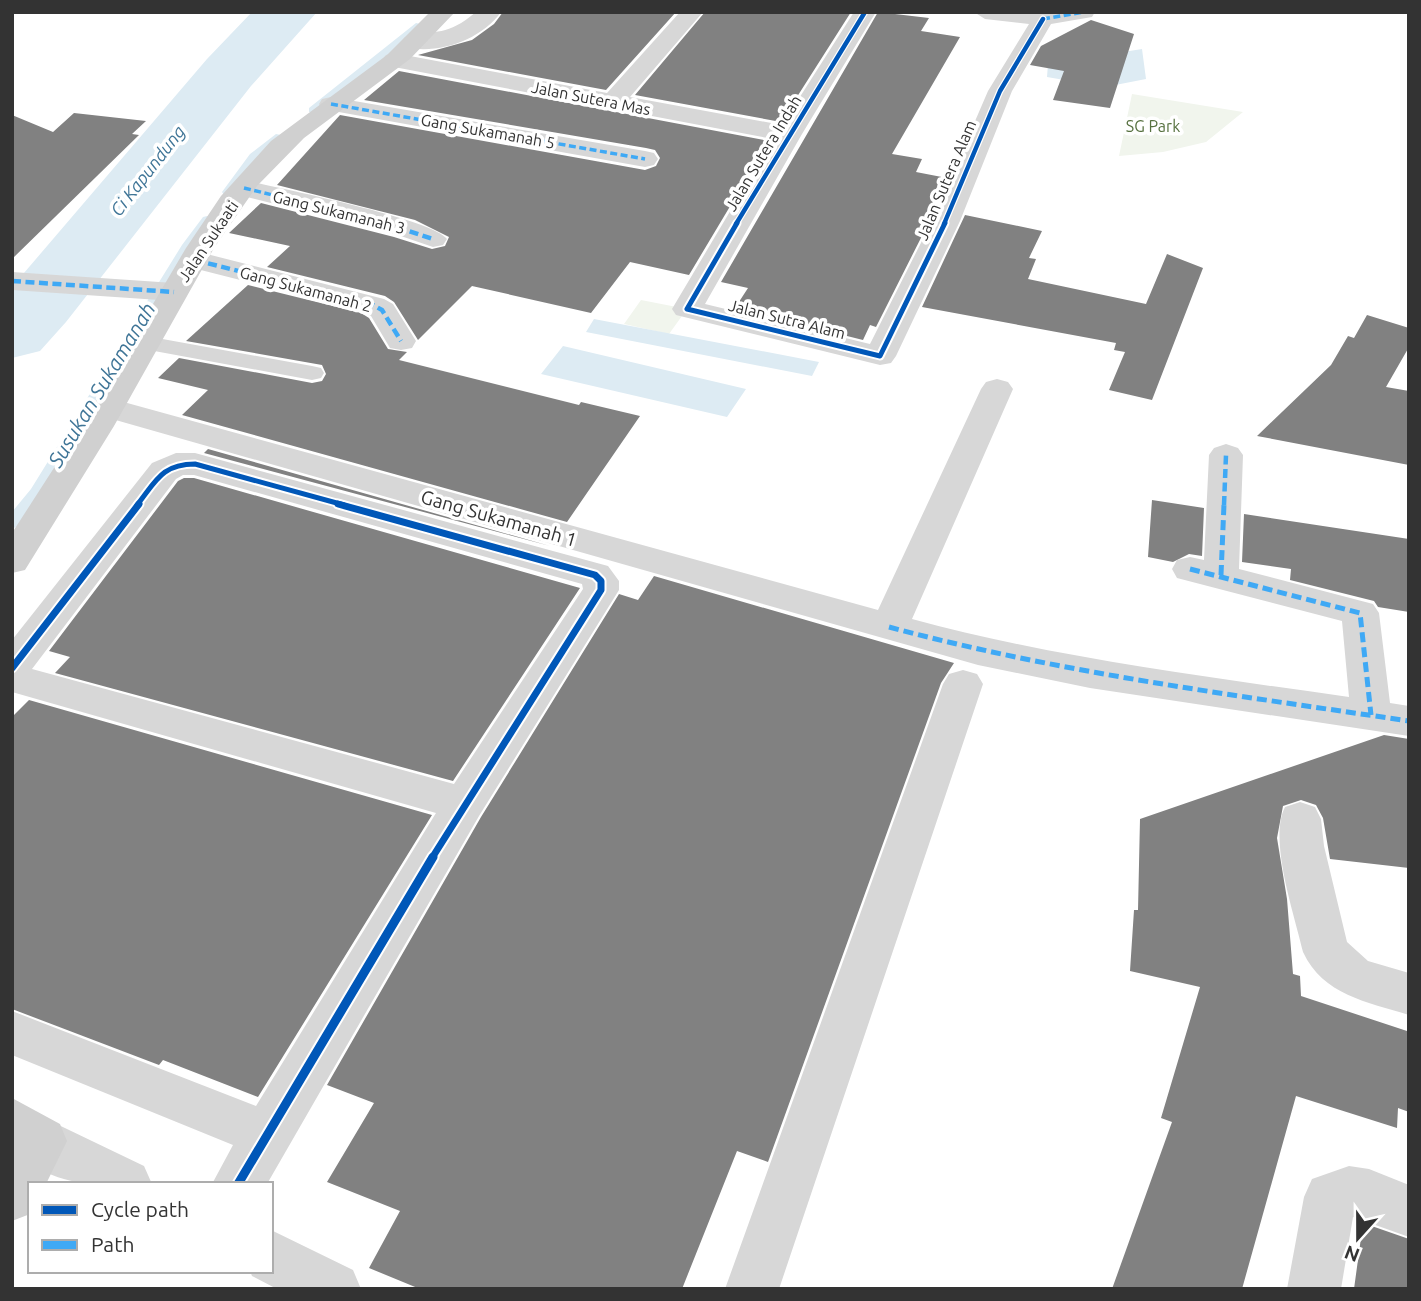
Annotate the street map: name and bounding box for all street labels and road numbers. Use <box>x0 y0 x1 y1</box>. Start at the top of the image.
street label: Jalan Sutera Mas <box>530 78 652 118</box>
street label: Jalan Sutera Indah <box>721 92 805 214</box>
street label: Gang Sukamanah 5 <box>420 110 556 152</box>
street label: Jalan Sutera Alam <box>913 117 979 243</box>
street label: Gang Sukamanah 3 <box>271 187 407 237</box>
street label: Jalan Sukaati <box>174 197 242 285</box>
street label: Gang Sukamanah 2 <box>238 263 374 315</box>
street label: Jalan Sutra Alam <box>727 296 847 342</box>
street label: Gang Sukamanah 1 <box>418 485 580 551</box>

